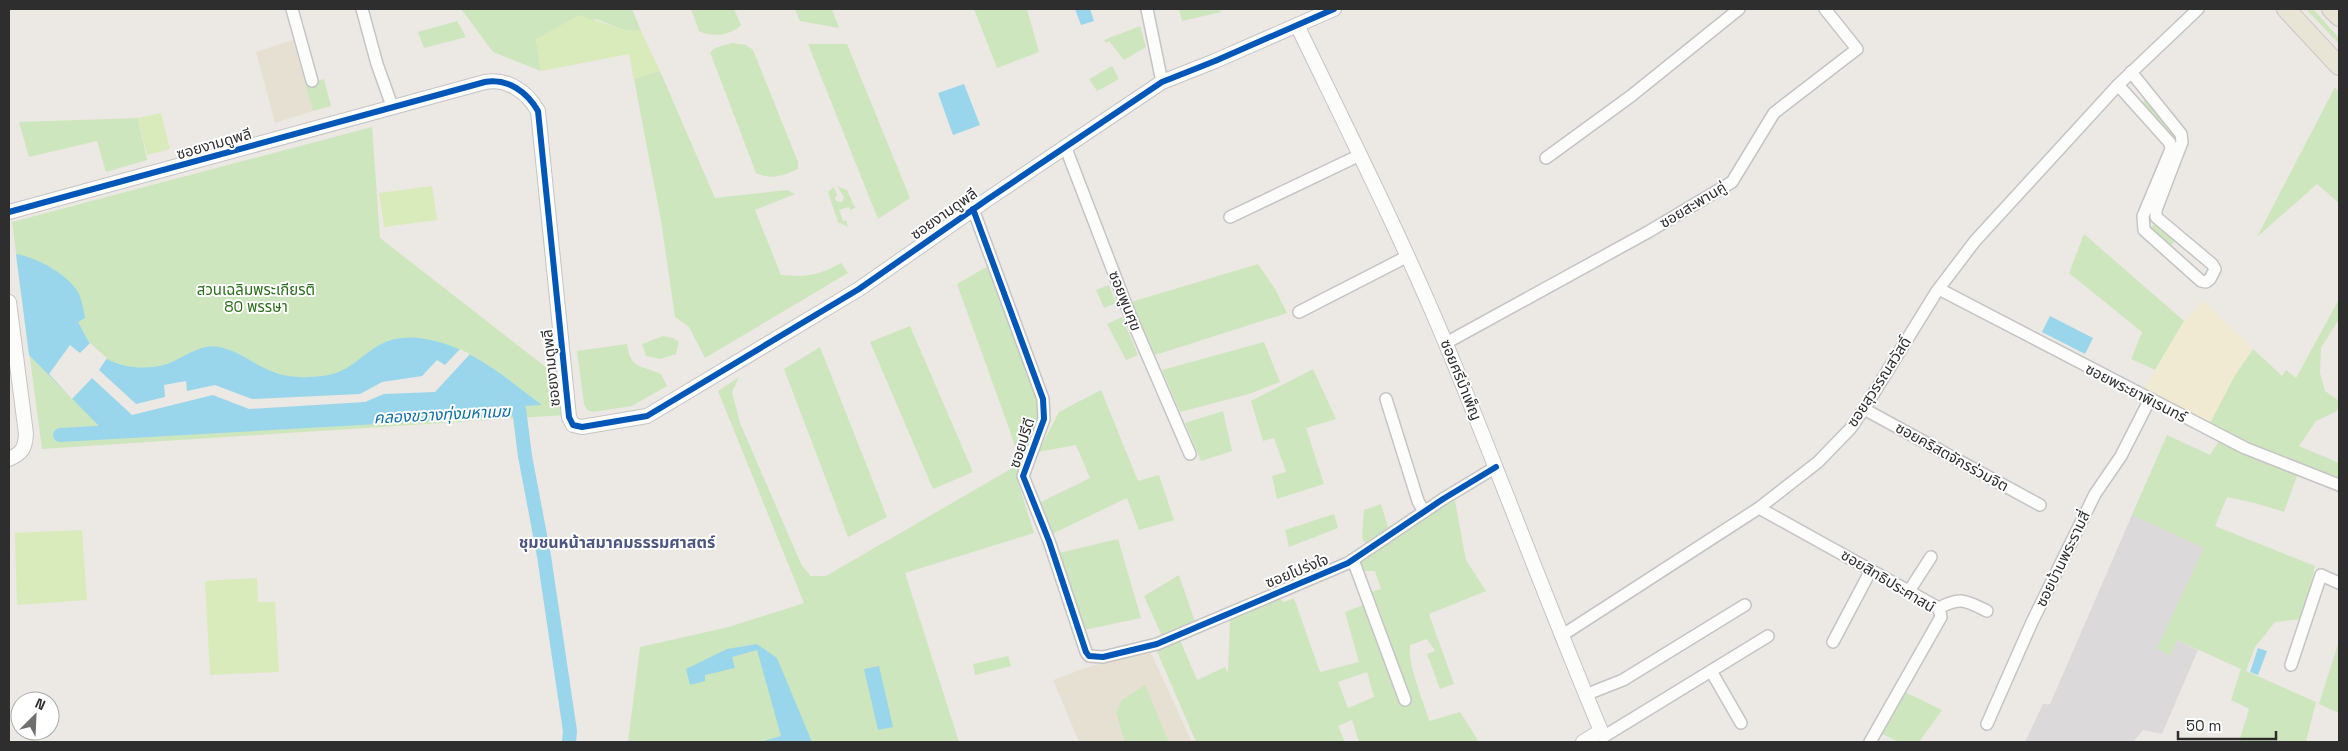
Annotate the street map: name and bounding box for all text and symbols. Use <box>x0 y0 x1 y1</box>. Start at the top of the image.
street label: ซอยงามดูพลี <box>174 124 254 163</box>
street label: ซอยสะพานคู่ <box>1656 177 1730 232</box>
street label: ซอยงามดูพลี <box>907 184 981 244</box>
street label: ซอยพูนศุข <box>1105 268 1146 334</box>
park label: สวนเฉลิมพระเกียรติ 80 พรรษา <box>197 280 315 316</box>
street label: ซอยงามดูพลี <box>537 329 564 408</box>
street label: ซอยสุวรรณสวัสดิ์ <box>1842 333 1915 430</box>
street label: ซอยศรีบำเพ็ญ <box>1437 336 1486 423</box>
street label: ซอยพระยาพิเรนทร์ <box>2082 359 2191 427</box>
water label: คลองขวางทุ่งมหาเมฆ <box>373 400 512 429</box>
street label: ซอยปรีดี <box>1005 415 1039 470</box>
street label: ซอยคริสตจักรร่วมจิต <box>1892 418 2012 495</box>
street label: ซอยบ้านพระรามสี่ <box>2030 507 2094 610</box>
district label: ชุมชนหน้าสมาคมธรรมศาสตร์ <box>519 532 715 553</box>
street label: ซอยสิทธิประศาสน์ <box>1838 545 1939 616</box>
street label: ซอยโปร่งใจ <box>1262 549 1331 592</box>
north arrow <box>10 691 60 741</box>
text: N <box>32 694 48 714</box>
scale bar <box>2178 708 2276 740</box>
text: 50 m <box>2186 716 2221 735</box>

